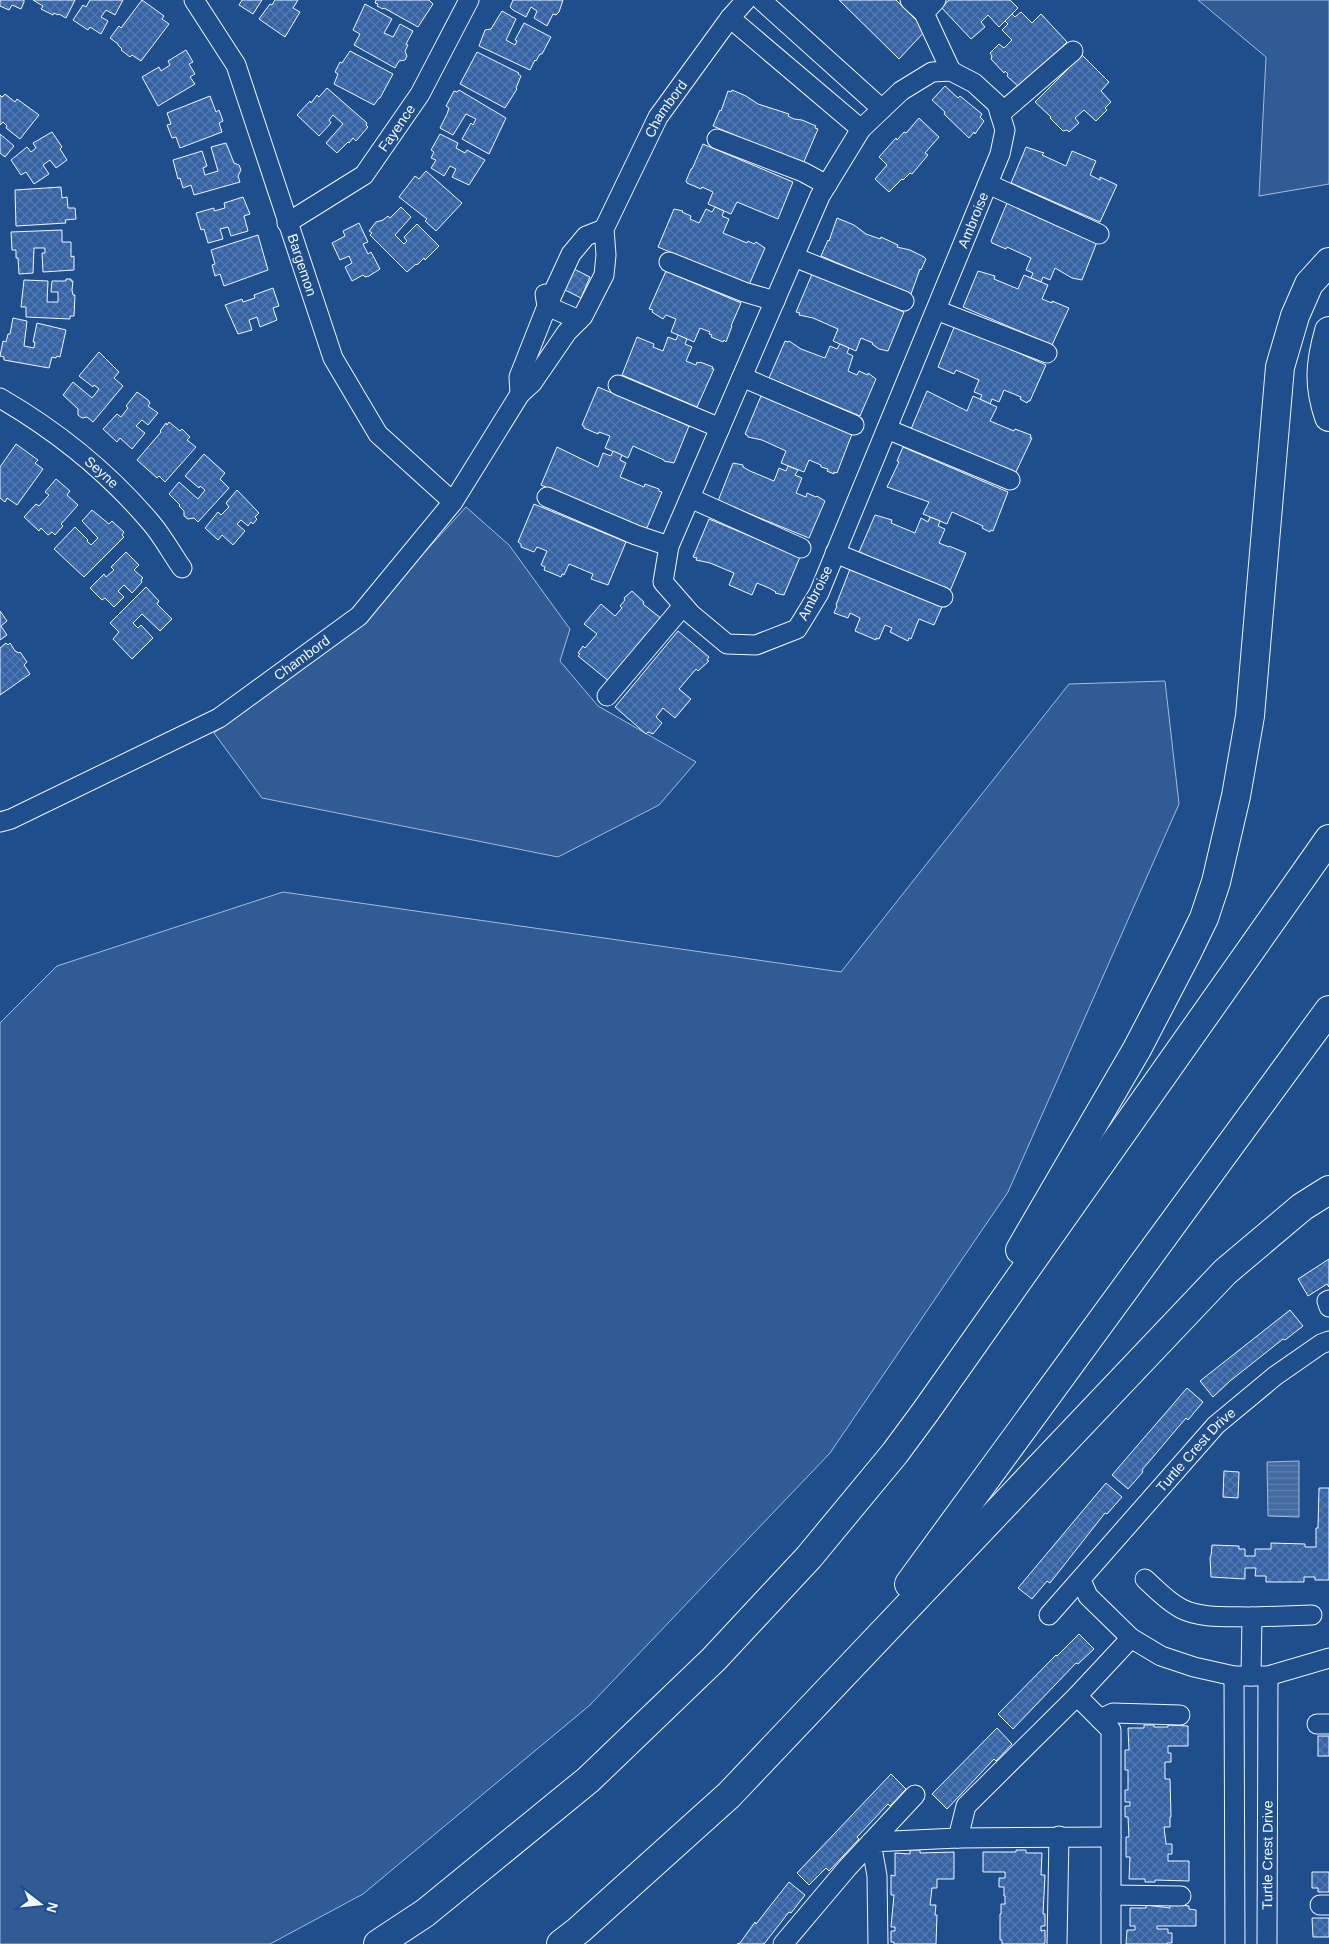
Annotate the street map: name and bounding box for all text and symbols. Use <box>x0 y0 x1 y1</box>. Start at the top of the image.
street label: Chambord <box>641 77 690 140</box>
street label: Fayence <box>375 101 419 155</box>
street label: Ambroise <box>955 189 992 250</box>
street label: Bargemon <box>284 232 320 298</box>
street label: Seyne <box>82 453 122 491</box>
street label: Ambroise <box>794 563 836 623</box>
street label: Chambord <box>271 632 333 683</box>
street label: Turtle Crest Drive <box>1153 1404 1239 1495</box>
street label: Turtle Crest Drive <box>1259 1800 1276 1910</box>
north arrow <box>15 1879 65 1929</box>
text: N <box>43 1901 62 1915</box>

